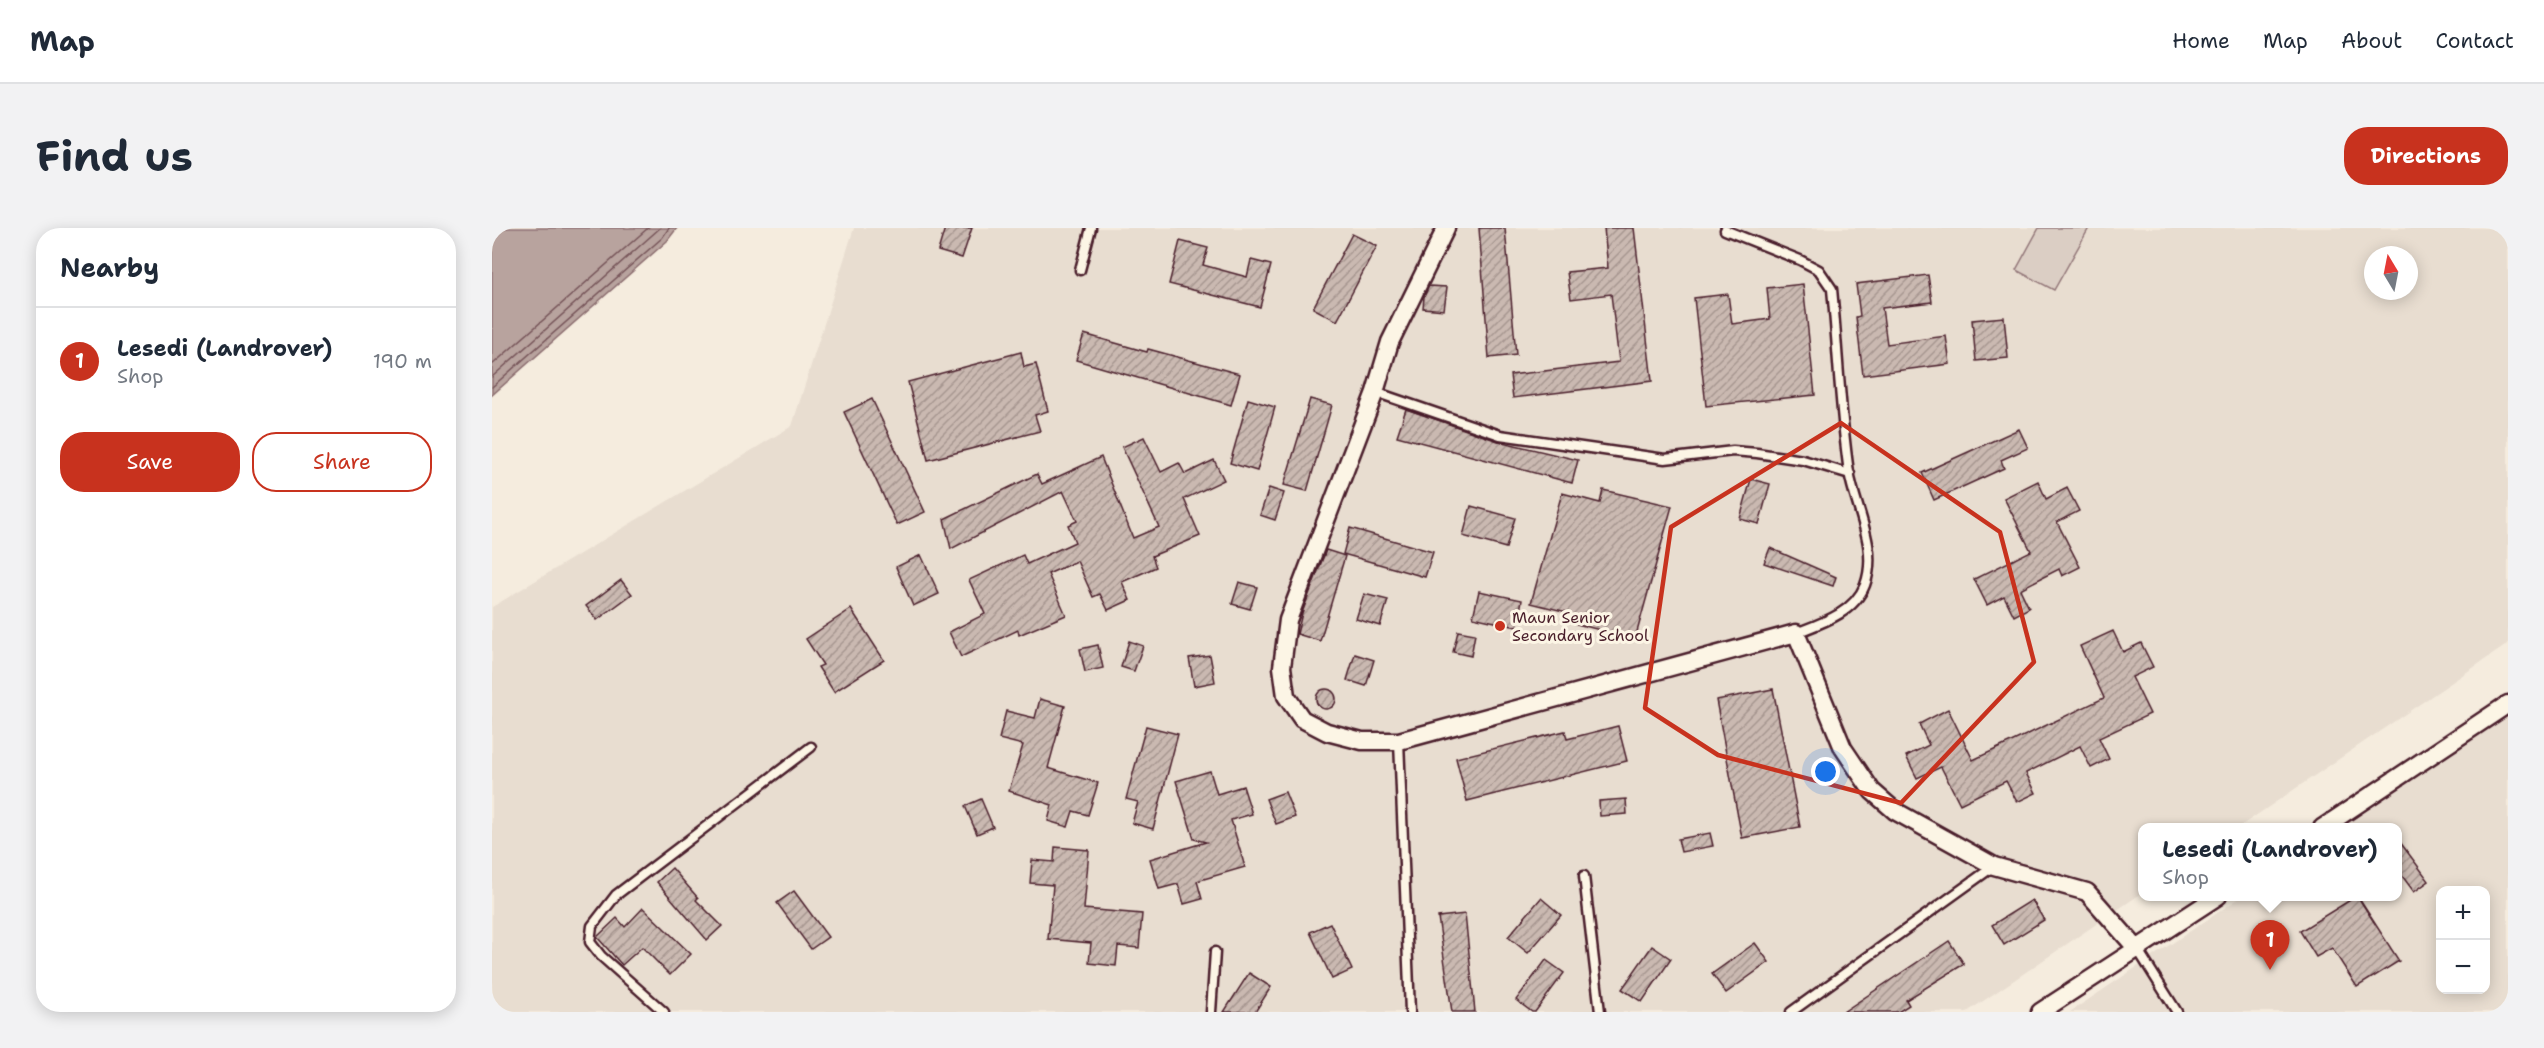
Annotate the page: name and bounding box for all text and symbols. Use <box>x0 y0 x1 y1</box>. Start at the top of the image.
text: Map <box>30 22 95 60</box>
text: Home <box>2172 27 2230 55</box>
text: Map <box>2263 27 2308 55</box>
text: About <box>2341 27 2402 55</box>
text: Contact <box>2435 27 2514 55</box>
button: Directions <box>2344 127 2508 185</box>
text: Find us <box>36 128 193 184</box>
north arrow <box>2364 246 2418 300</box>
text: Nearby <box>60 250 159 285</box>
text: Lesedi (Landrover) <box>117 334 332 363</box>
text: 1 <box>75 348 84 374</box>
text: 190 m <box>373 348 432 374</box>
text: Shop <box>117 363 164 389</box>
button: Save <box>60 432 240 492</box>
button: Share <box>252 432 432 492</box>
place label: Maun Senior Secondary School <box>1512 607 1649 646</box>
marker: Maun Senior Secondary School <box>1493 619 1507 633</box>
your location <box>1811 757 1840 786</box>
popup <box>2138 823 2402 901</box>
text: Lesedi (Landrover) <box>2162 835 2378 864</box>
text: Shop <box>2162 864 2209 890</box>
map controls <box>2436 886 2490 994</box>
button: + <box>2436 886 2490 940</box>
pin: 1 <box>2250 920 2290 970</box>
button: − <box>2436 940 2490 994</box>

